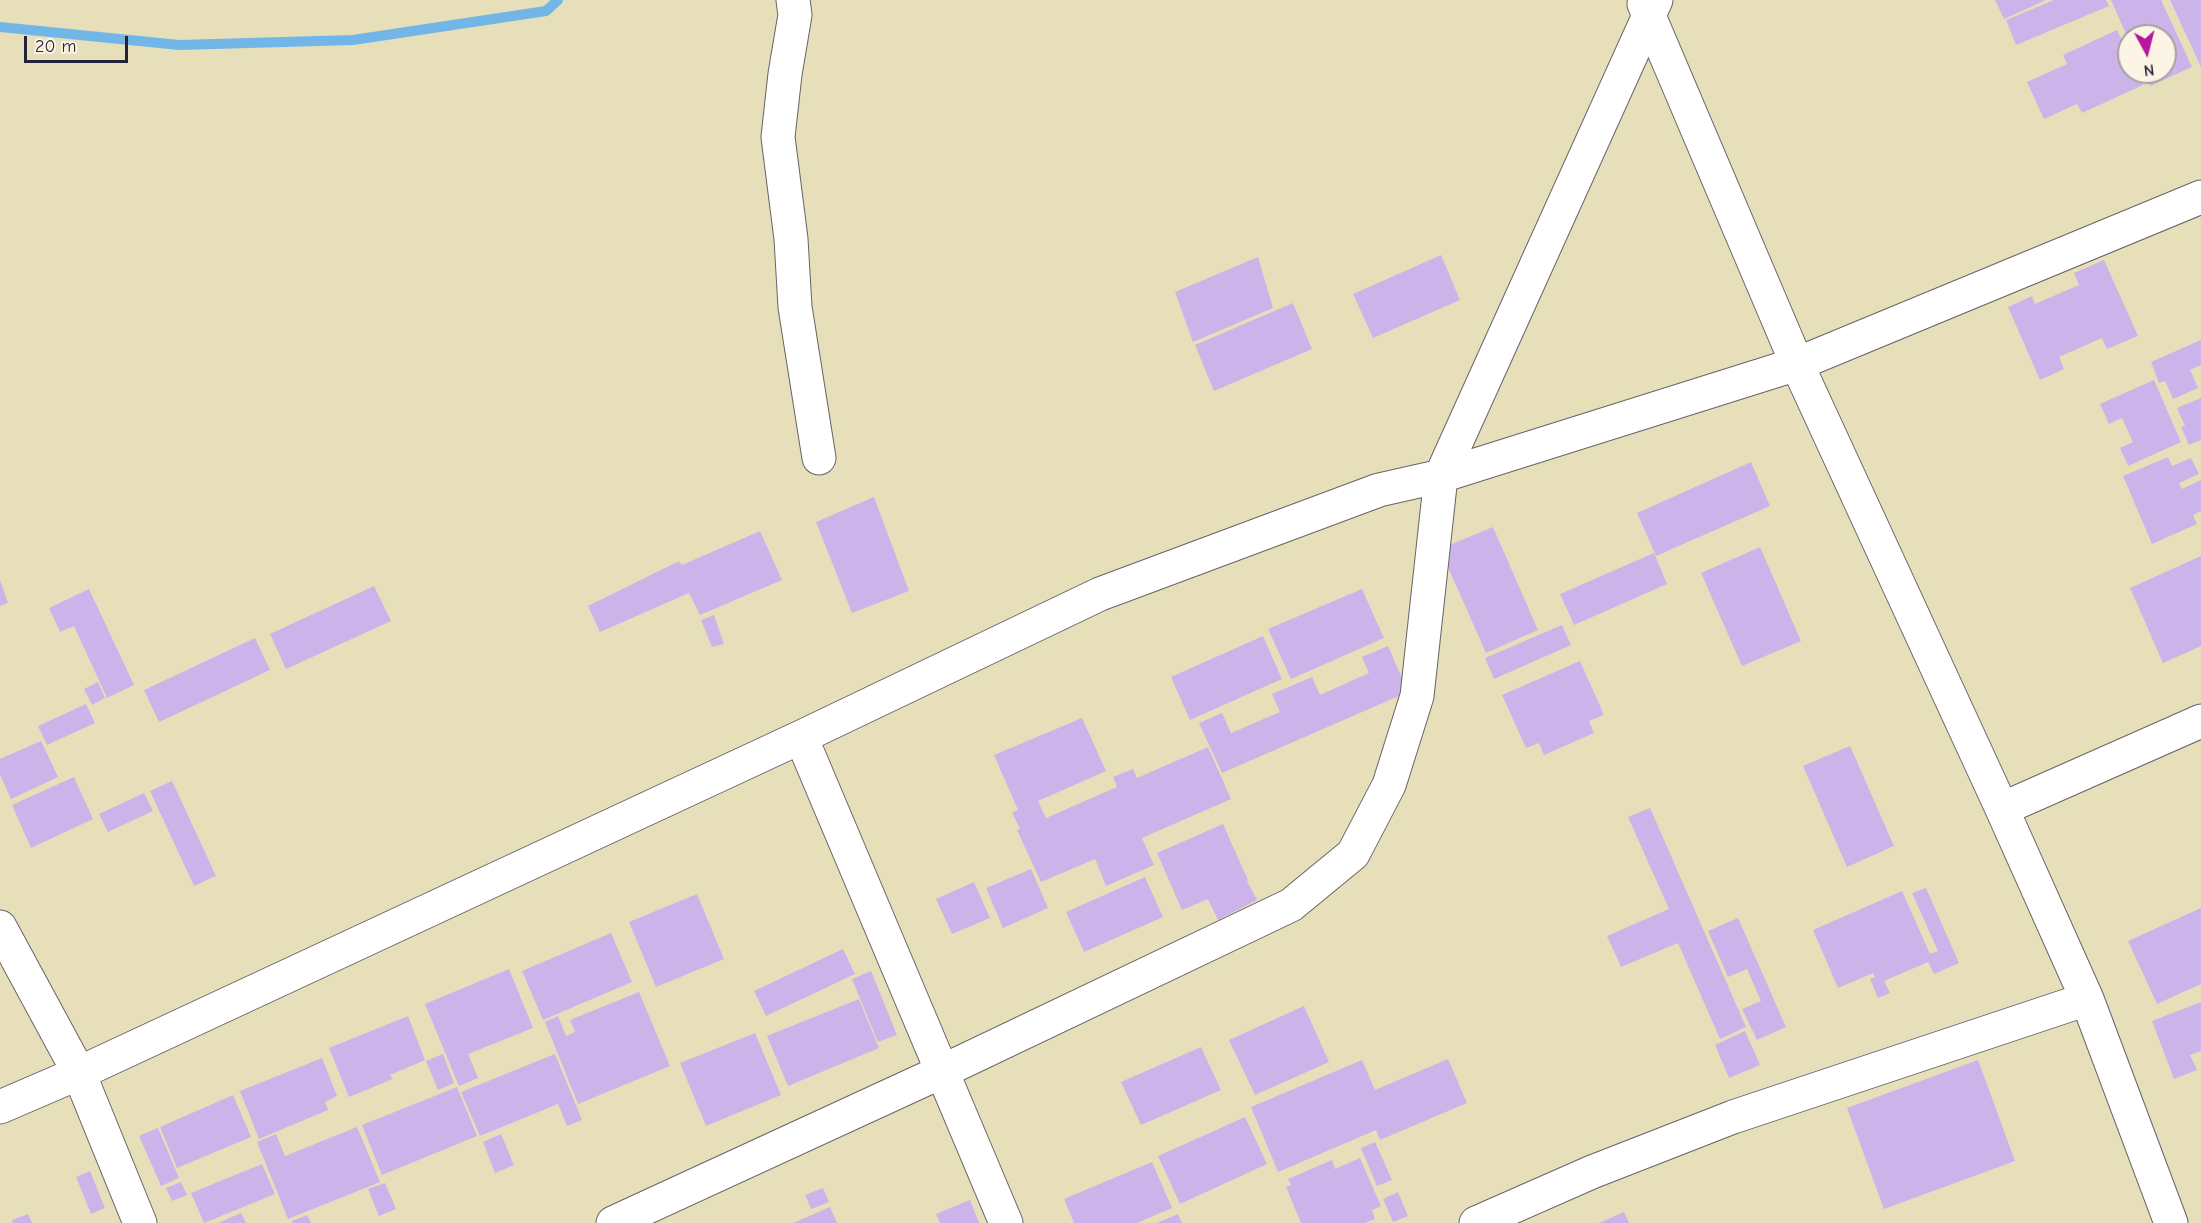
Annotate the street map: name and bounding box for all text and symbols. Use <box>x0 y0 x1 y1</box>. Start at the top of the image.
scale bar <box>27 24 130 62</box>
north arrow <box>2117 24 2177 84</box>
text: 20 m <box>35 36 76 57</box>
text: N <box>2143 60 2155 79</box>

